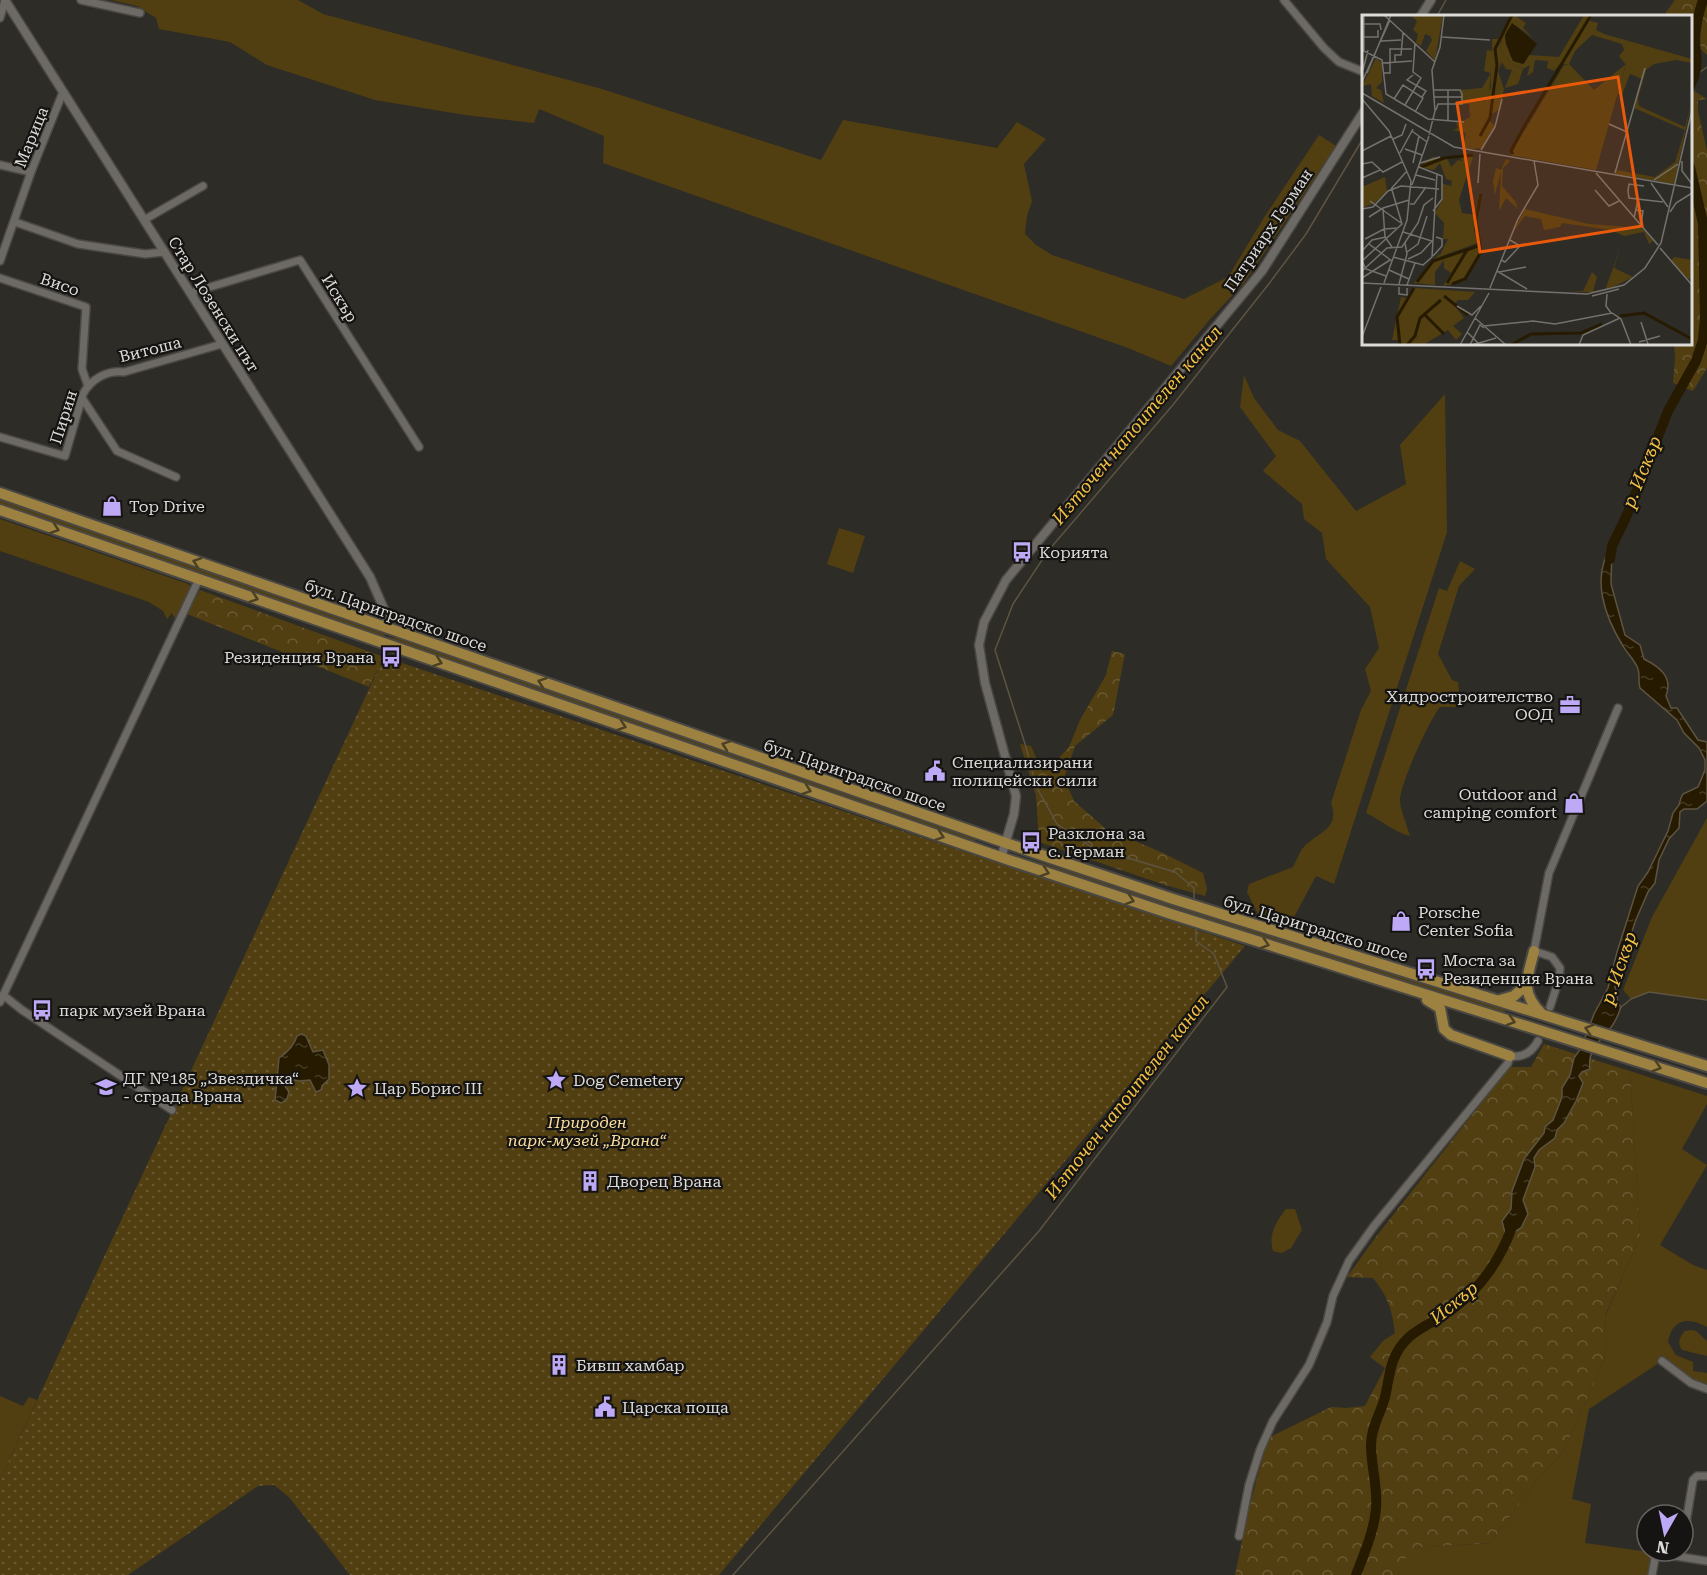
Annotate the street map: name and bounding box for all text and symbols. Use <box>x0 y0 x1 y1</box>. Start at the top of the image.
inset map <box>1362 15 1692 345</box>
street label: Марица <box>11 104 52 170</box>
street label: Патриарх Герман <box>1220 165 1316 295</box>
street label: Стар Лозенски път <box>164 233 263 376</box>
street label: Висо <box>38 269 82 300</box>
street label: Искър <box>318 271 362 326</box>
water label: Източен напоителен канал <box>1047 321 1226 529</box>
street label: Витоша <box>117 333 183 366</box>
street label: Пирин <box>46 388 81 446</box>
water label: р. Искър <box>1617 433 1665 513</box>
shop icon: Top Drive <box>100 494 124 518</box>
place label: Top Drive <box>129 497 205 516</box>
one-way arrow <box>49 522 60 535</box>
bus stop icon: Корията <box>1010 540 1034 564</box>
place label: Корията <box>1039 543 1108 562</box>
one-way arrow <box>192 556 203 569</box>
street label: бул. Цариградско шосе <box>302 575 490 656</box>
one-way arrow <box>248 591 259 604</box>
bus stop icon: Резиденция Врана <box>379 645 403 669</box>
place label: Резиденция Врана <box>224 648 374 667</box>
one-way arrow <box>432 655 443 668</box>
one-way arrow <box>537 677 548 689</box>
place label: Хидростроителство ООД <box>1386 687 1553 724</box>
office icon: Хидростроителство ООД <box>1558 693 1582 717</box>
one-way arrow <box>616 719 627 732</box>
street label: бул. Цариградско шосе <box>761 735 949 816</box>
one-way arrow <box>721 740 732 753</box>
place label: Специализирани полицейски сили <box>952 753 1098 790</box>
public building icon: Специализирани полицейски сили <box>923 759 947 783</box>
one-way arrow <box>801 783 812 796</box>
place label: Outdoor and camping comfort <box>1424 785 1557 822</box>
shop icon: Outdoor and camping comfort <box>1562 791 1586 815</box>
place label: Разклона за с. Герман <box>1048 824 1146 861</box>
one-way arrow <box>934 829 945 842</box>
bus stop icon: Разклона за с. Герман <box>1019 830 1043 854</box>
one-way arrow <box>1039 865 1050 877</box>
street label: бул. Цариградско шосе <box>1221 891 1410 966</box>
one-way arrow <box>1124 893 1135 905</box>
place label: Porsche Center Sofia <box>1418 903 1514 940</box>
shop icon: Porsche Center Sofia <box>1389 909 1413 933</box>
water label: р. Искър <box>1596 929 1641 1009</box>
one-way arrow <box>1259 936 1270 949</box>
place label: Моста за Резиденция Врана <box>1443 951 1593 988</box>
bus stop icon: Моста за Резиденция Врана <box>1414 957 1438 981</box>
water label: Източен напоителен канал <box>1040 990 1213 1204</box>
bus stop icon: парк музей Врана <box>30 998 54 1022</box>
place label: парк музей Врана <box>59 1001 206 1020</box>
one-way arrow <box>1505 1014 1516 1026</box>
one-way arrow <box>1584 1024 1595 1036</box>
one-way arrow <box>1651 1060 1662 1072</box>
place icon: Dog Cemetery <box>544 1068 568 1092</box>
place label: ДГ №185 „Звездичка“ - сграда Врана <box>123 1069 299 1106</box>
place label: Dog Cemetery <box>573 1071 684 1090</box>
school or university icon: ДГ №185 „Звездичка“ - сграда Врана <box>94 1075 118 1099</box>
place icon: Цар Борис III <box>345 1076 369 1100</box>
place label: Цар Борис III <box>374 1079 483 1098</box>
park label: Природен парк-музей „Врана“ <box>508 1113 667 1150</box>
building icon: Дворец Врана <box>578 1169 602 1193</box>
place label: Дворец Врана <box>607 1172 721 1191</box>
water label: Искър <box>1425 1277 1482 1329</box>
building icon: Бивш хамбар <box>547 1353 571 1377</box>
place label: Бивш хамбар <box>576 1356 684 1375</box>
public building icon: Царска поща <box>593 1395 617 1419</box>
place label: Царска поща <box>622 1398 729 1417</box>
north arrow <box>1635 1503 1695 1563</box>
text: N <box>1655 1537 1670 1558</box>

